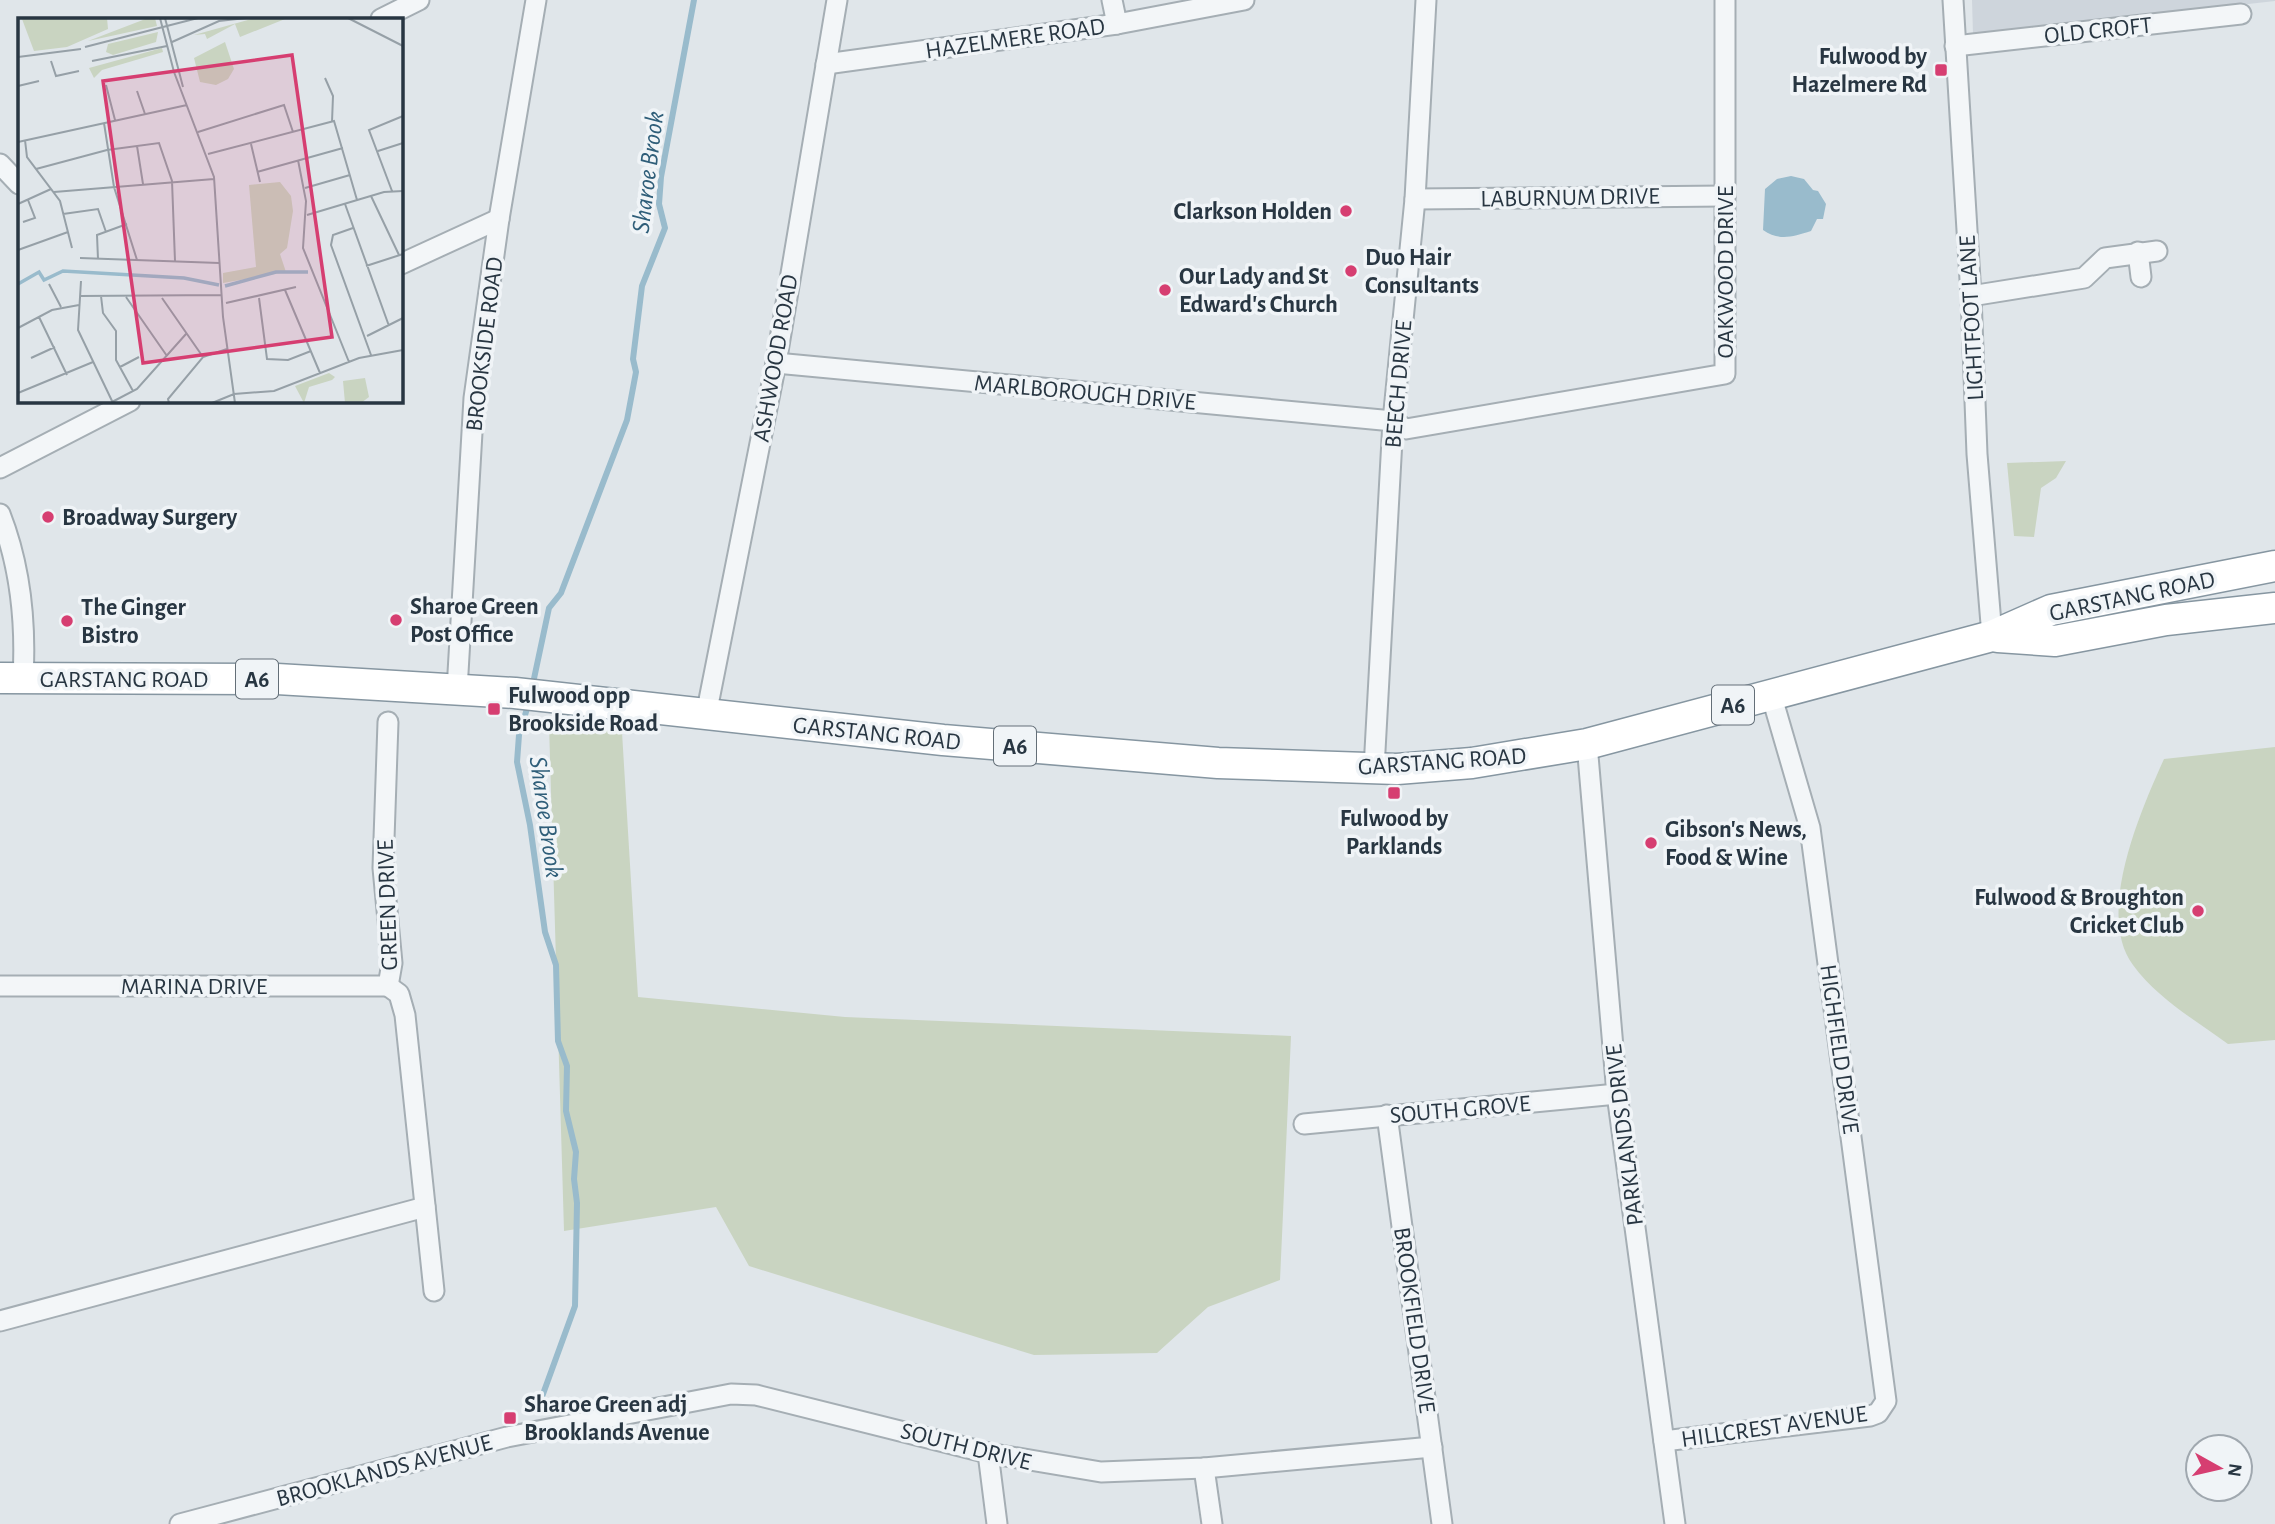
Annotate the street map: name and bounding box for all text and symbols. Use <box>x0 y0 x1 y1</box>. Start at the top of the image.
street label: OLD CROFT <box>2043 13 2153 49</box>
street label: HAZELMERE ROAD <box>924 14 1107 63</box>
inset map <box>18 18 402 402</box>
place label: Fulwood by Hazelmere Rd <box>1792 45 1927 97</box>
marker: Fulwood by Hazelmere Rd <box>1933 62 1949 78</box>
water label: Sharoe Brook <box>628 110 668 235</box>
street label: LABURNUM DRIVE <box>1480 184 1660 212</box>
street label: OAKWOOD DRIVE <box>1714 185 1738 358</box>
place label: Clarkson Holden <box>1173 200 1332 224</box>
marker: Clarkson Holden <box>1338 203 1354 219</box>
street label: LIGHTFOOT LANE <box>1956 234 1988 401</box>
place label: Duo Hair Consultants <box>1365 246 1479 298</box>
street label: BROOKSIDE ROAD <box>462 255 508 433</box>
marker: Duo Hair Consultants <box>1343 263 1359 279</box>
place label: Our Lady and St Edward's Church <box>1179 265 1338 317</box>
street label: ASHWOOD ROAD <box>749 273 803 444</box>
marker: Our Lady and St Edward's Church <box>1157 282 1173 298</box>
street label: BEECH DRIVE <box>1381 319 1417 449</box>
street label: MARLBOROUGH DRIVE <box>973 371 1197 415</box>
place label: Broadway Surgery <box>62 506 238 530</box>
marker: Broadway Surgery <box>40 509 56 525</box>
street label: GARSTANG ROAD <box>2047 568 2217 626</box>
place label: Sharoe Green Post Office <box>410 595 539 647</box>
place label: The Ginger Bistro <box>81 596 186 648</box>
marker: Sharoe Green Post Office <box>388 612 404 628</box>
marker: The Ginger Bistro <box>59 613 75 629</box>
road number: A6 <box>236 660 278 698</box>
street label: GARSTANG ROAD <box>40 668 208 692</box>
place label: Fulwood opp Brookside Road <box>508 684 659 736</box>
road number: A6 <box>1712 685 1754 724</box>
marker: Fulwood opp Brookside Road <box>486 701 502 717</box>
street label: GARSTANG ROAD <box>792 713 962 755</box>
road number: A6 <box>994 726 1036 766</box>
street label: GARSTANG ROAD <box>1357 744 1527 780</box>
water label: Sharoe Brook <box>525 755 567 880</box>
marker: Fulwood by Parklands <box>1386 785 1402 801</box>
place label: Fulwood by Parklands <box>1340 807 1448 859</box>
place label: Gibson's News, Food & Wine <box>1665 818 1807 870</box>
marker: Gibson's News, Food & Wine <box>1643 835 1659 851</box>
street label: GREEN DRIVE <box>374 839 402 971</box>
place label: Fulwood & Broughton Cricket Club <box>1974 886 2184 938</box>
marker: Fulwood & Broughton Cricket Club <box>2190 903 2206 919</box>
street label: HIGHFIELD DRIVE <box>1815 963 1863 1136</box>
street label: MARINA DRIVE <box>121 975 268 999</box>
street label: PARKLANDS DRIVE <box>1602 1042 1648 1227</box>
street label: SOUTH GROVE <box>1389 1092 1532 1128</box>
street label: BROOKFIELD DRIVE <box>1389 1226 1439 1415</box>
place label: Sharoe Green adj Brooklands Avenue <box>524 1393 710 1445</box>
street label: HILLCREST AVENUE <box>1680 1402 1869 1452</box>
marker: Sharoe Green adj Brooklands Avenue <box>502 1410 518 1426</box>
street label: SOUTH DRIVE <box>898 1419 1034 1475</box>
street label: BROOKLANDS AVENUE <box>274 1431 495 1511</box>
north arrow <box>2184 1433 2254 1503</box>
text: N <box>2224 1462 2245 1478</box>

